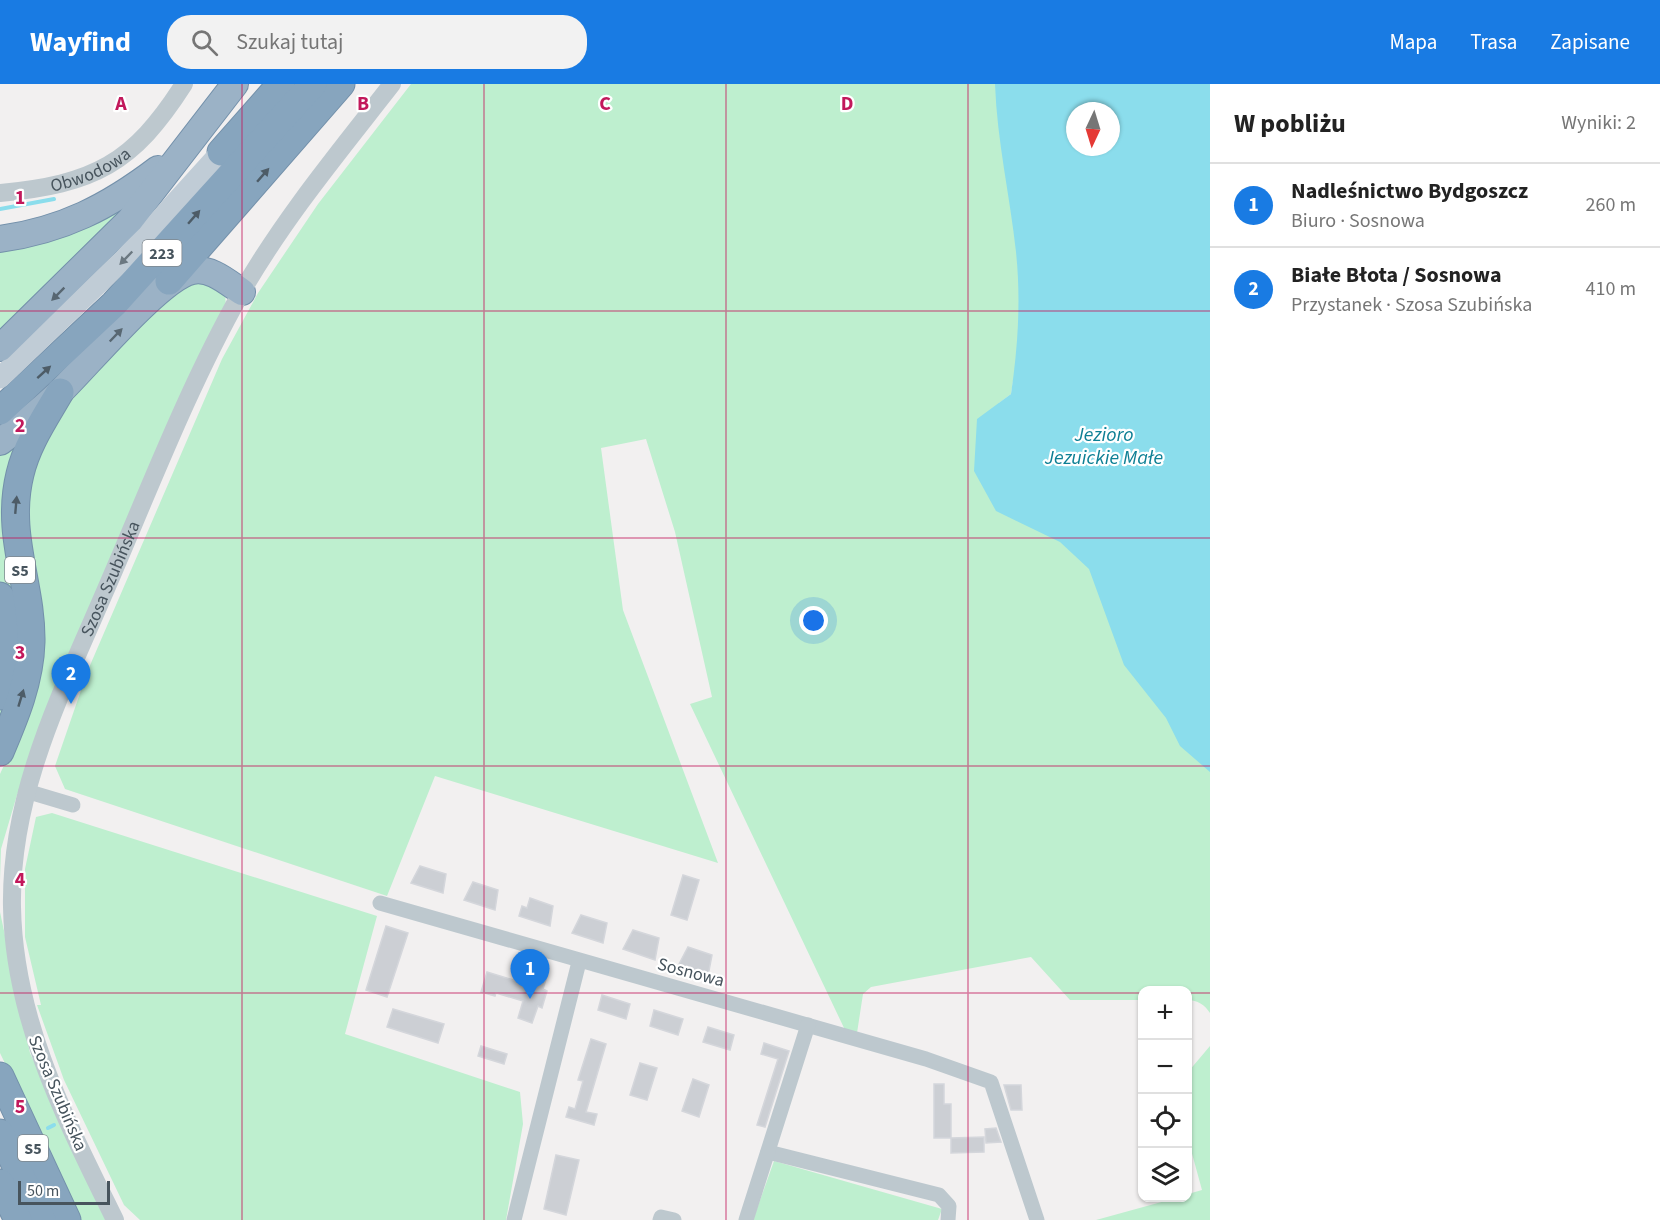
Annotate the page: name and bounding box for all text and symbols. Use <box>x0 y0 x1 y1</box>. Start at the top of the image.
search box <box>167 15 587 69</box>
text: Wayfind <box>30 22 131 62</box>
icon: search <box>188 26 221 59</box>
text: Szukaj tutaj <box>236 26 343 58</box>
text: Mapa <box>1389 27 1437 57</box>
text: Trasa <box>1470 27 1517 57</box>
text: Zapisane <box>1550 27 1630 57</box>
text: A <box>114 90 127 118</box>
text: B <box>357 90 369 118</box>
text: C <box>599 90 611 118</box>
text: D <box>841 90 853 118</box>
north arrow <box>1066 102 1120 156</box>
text: W pobliżu <box>1234 105 1346 142</box>
text: Wyniki: 2 <box>1561 109 1636 137</box>
street label: Obwodowa <box>48 142 136 199</box>
one-way arrow <box>256 167 270 182</box>
text: Nadleśnictwo Bydgoszcz <box>1291 175 1528 207</box>
text: 1 <box>15 184 25 212</box>
text: 1 <box>1248 191 1259 219</box>
text: 260 m <box>1586 191 1636 219</box>
text: Biuro · Sosnowa <box>1291 207 1425 235</box>
one-way arrow <box>187 210 200 225</box>
road number: 223 <box>142 240 182 266</box>
one-way arrow <box>119 250 133 265</box>
text: Białe Błota / Sosnowa <box>1291 259 1501 291</box>
text: 2 <box>1248 275 1259 303</box>
text: 410 m <box>1586 275 1636 303</box>
one-way arrow <box>51 286 65 300</box>
text: Przystanek · Szosa Szubińska <box>1291 291 1532 319</box>
one-way arrow <box>108 329 122 343</box>
one-way arrow <box>36 365 51 379</box>
text: 2 <box>15 412 25 440</box>
water label: Jezioro Jezuickie Małe <box>1044 421 1163 472</box>
one-way arrow <box>11 496 20 515</box>
street label: Szosa Szubińska <box>75 517 147 641</box>
road number: S5 <box>5 557 35 583</box>
your location <box>799 606 828 635</box>
text: 3 <box>15 639 25 667</box>
pin: 2 <box>52 654 90 704</box>
one-way arrow <box>17 689 26 707</box>
text: 4 <box>15 866 26 894</box>
pin: 1 <box>510 950 550 999</box>
street label: Sosnowa <box>655 952 727 993</box>
map controls <box>1138 986 1192 1202</box>
button: + <box>1138 986 1192 1040</box>
street label: Szosa Szubińska <box>22 1031 93 1155</box>
button: − <box>1138 1040 1192 1094</box>
text: 5 <box>15 1093 25 1121</box>
button: locate <box>1138 1094 1192 1148</box>
road number: S5 <box>18 1135 48 1161</box>
button: layers <box>1138 1148 1192 1202</box>
scale bar <box>18 1178 110 1206</box>
text: 50 m <box>27 1180 59 1202</box>

